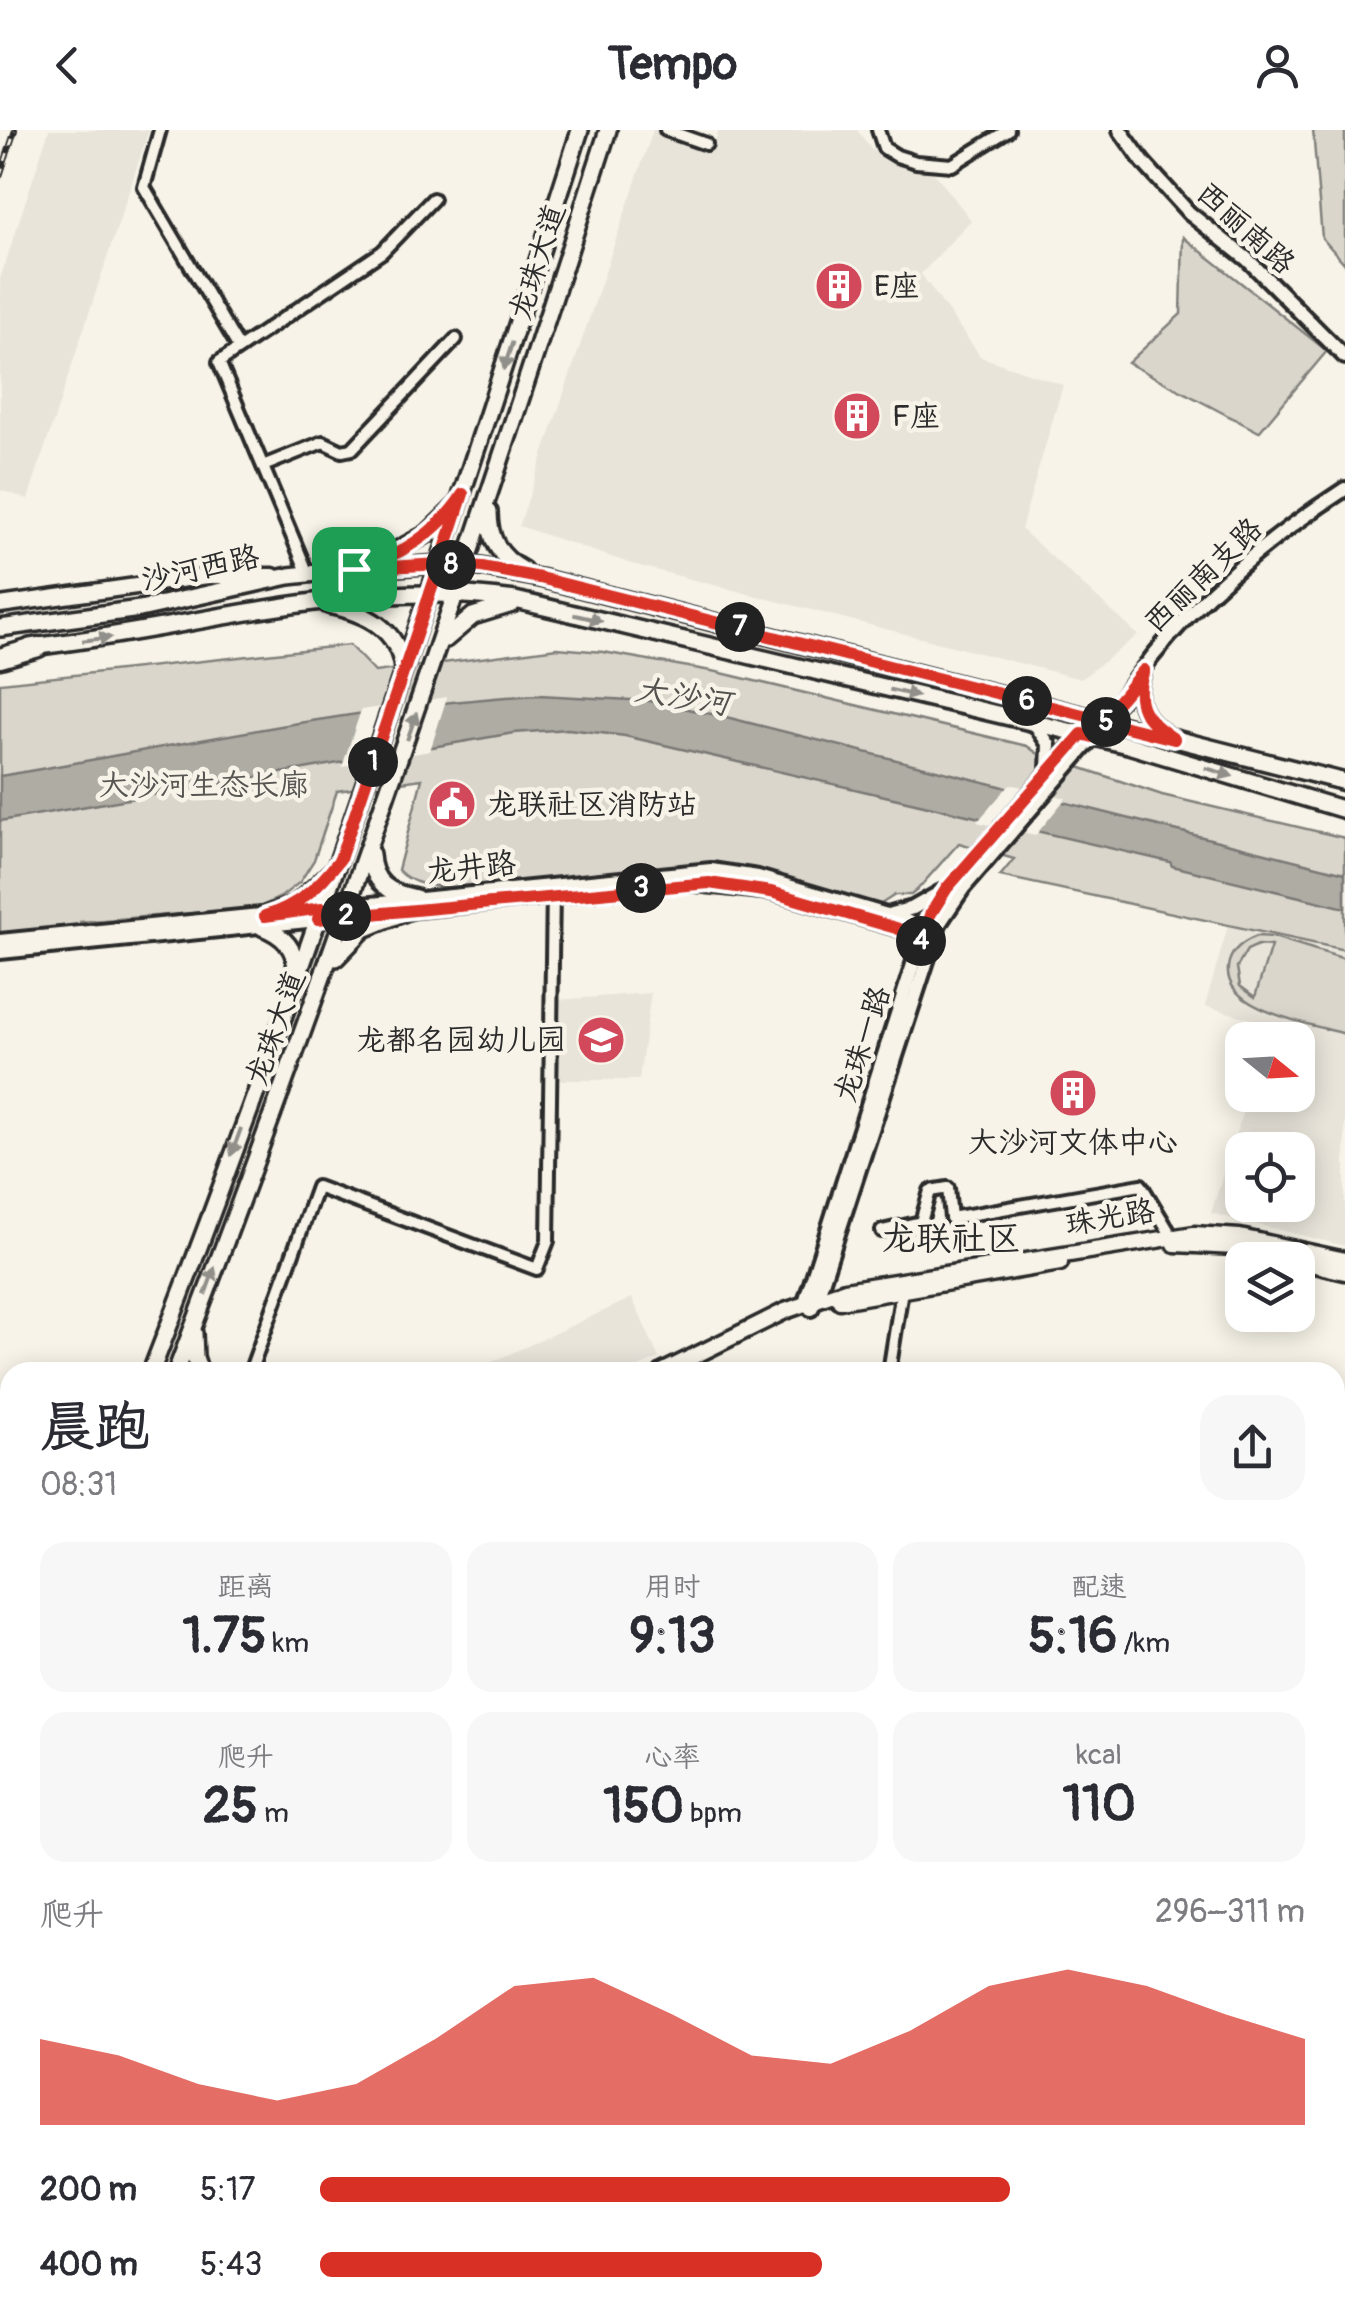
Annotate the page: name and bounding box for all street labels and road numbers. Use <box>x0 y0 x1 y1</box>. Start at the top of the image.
street label: 西丽南路 <box>1189 174 1303 282</box>
street label: 龙珠大道 <box>501 199 574 325</box>
street label: 西丽南支路 <box>1137 510 1270 641</box>
street label: 沙河西路 <box>138 538 263 599</box>
street label: 龙井路 <box>424 844 518 891</box>
street label: 龙珠大道 <box>238 965 313 1091</box>
street label: 龙珠一路 <box>826 981 899 1107</box>
street label: 珠光路 <box>1063 1192 1157 1243</box>

